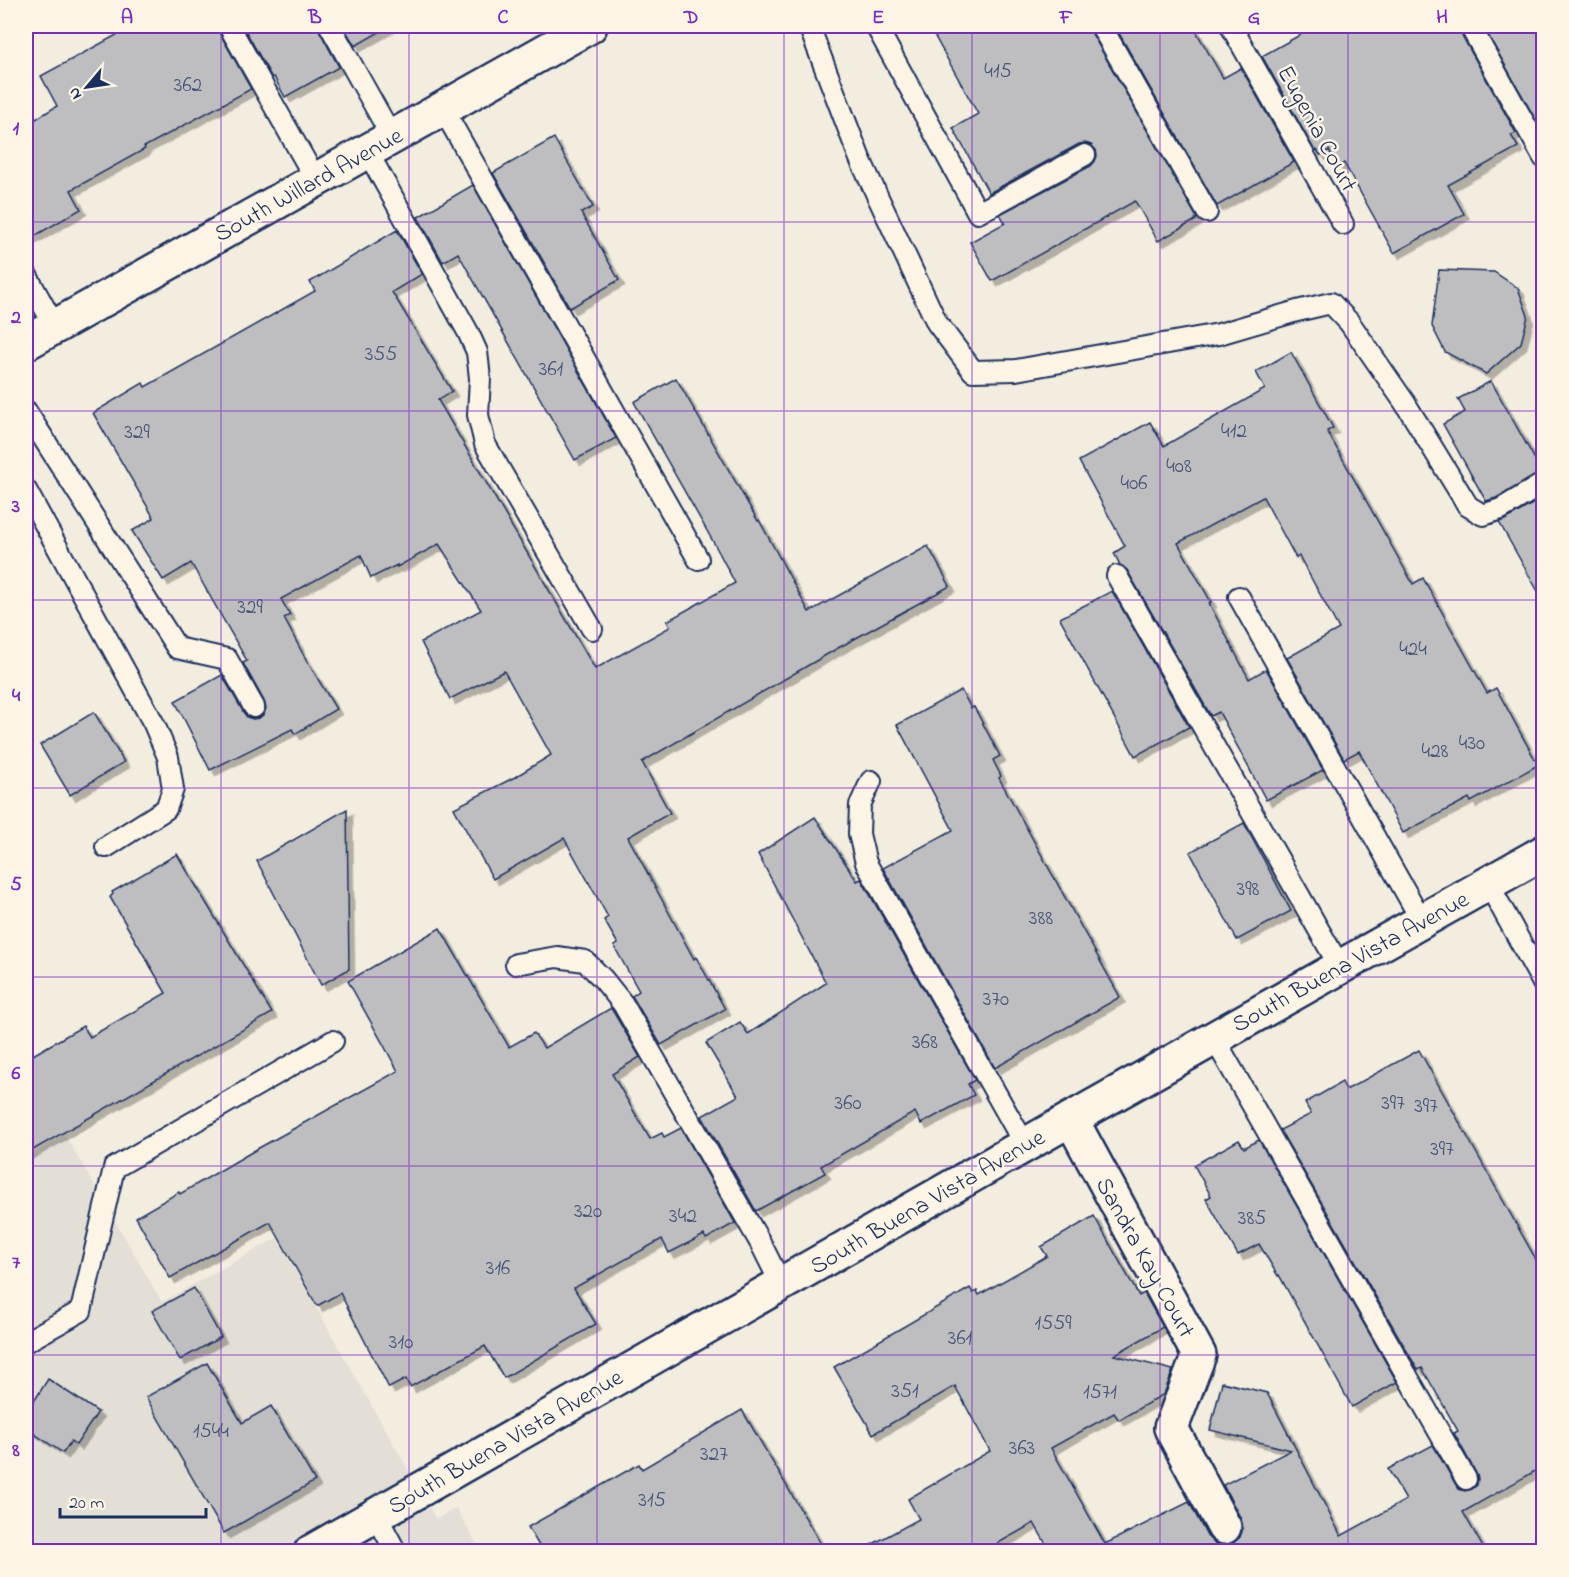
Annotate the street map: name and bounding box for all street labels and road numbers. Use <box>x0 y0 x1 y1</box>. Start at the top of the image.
street label: Eugenia Court <box>1267 60 1365 199</box>
street label: South Willard Avenue <box>209 120 410 253</box>
street label: South Buena Vista Avenue <box>1226 883 1476 1043</box>
street label: South Buena Vista Avenue <box>804 1121 1052 1285</box>
street label: Sandra Kay Court <box>1084 1172 1202 1345</box>
street label: South Buena Vista Avenue <box>382 1361 630 1525</box>

